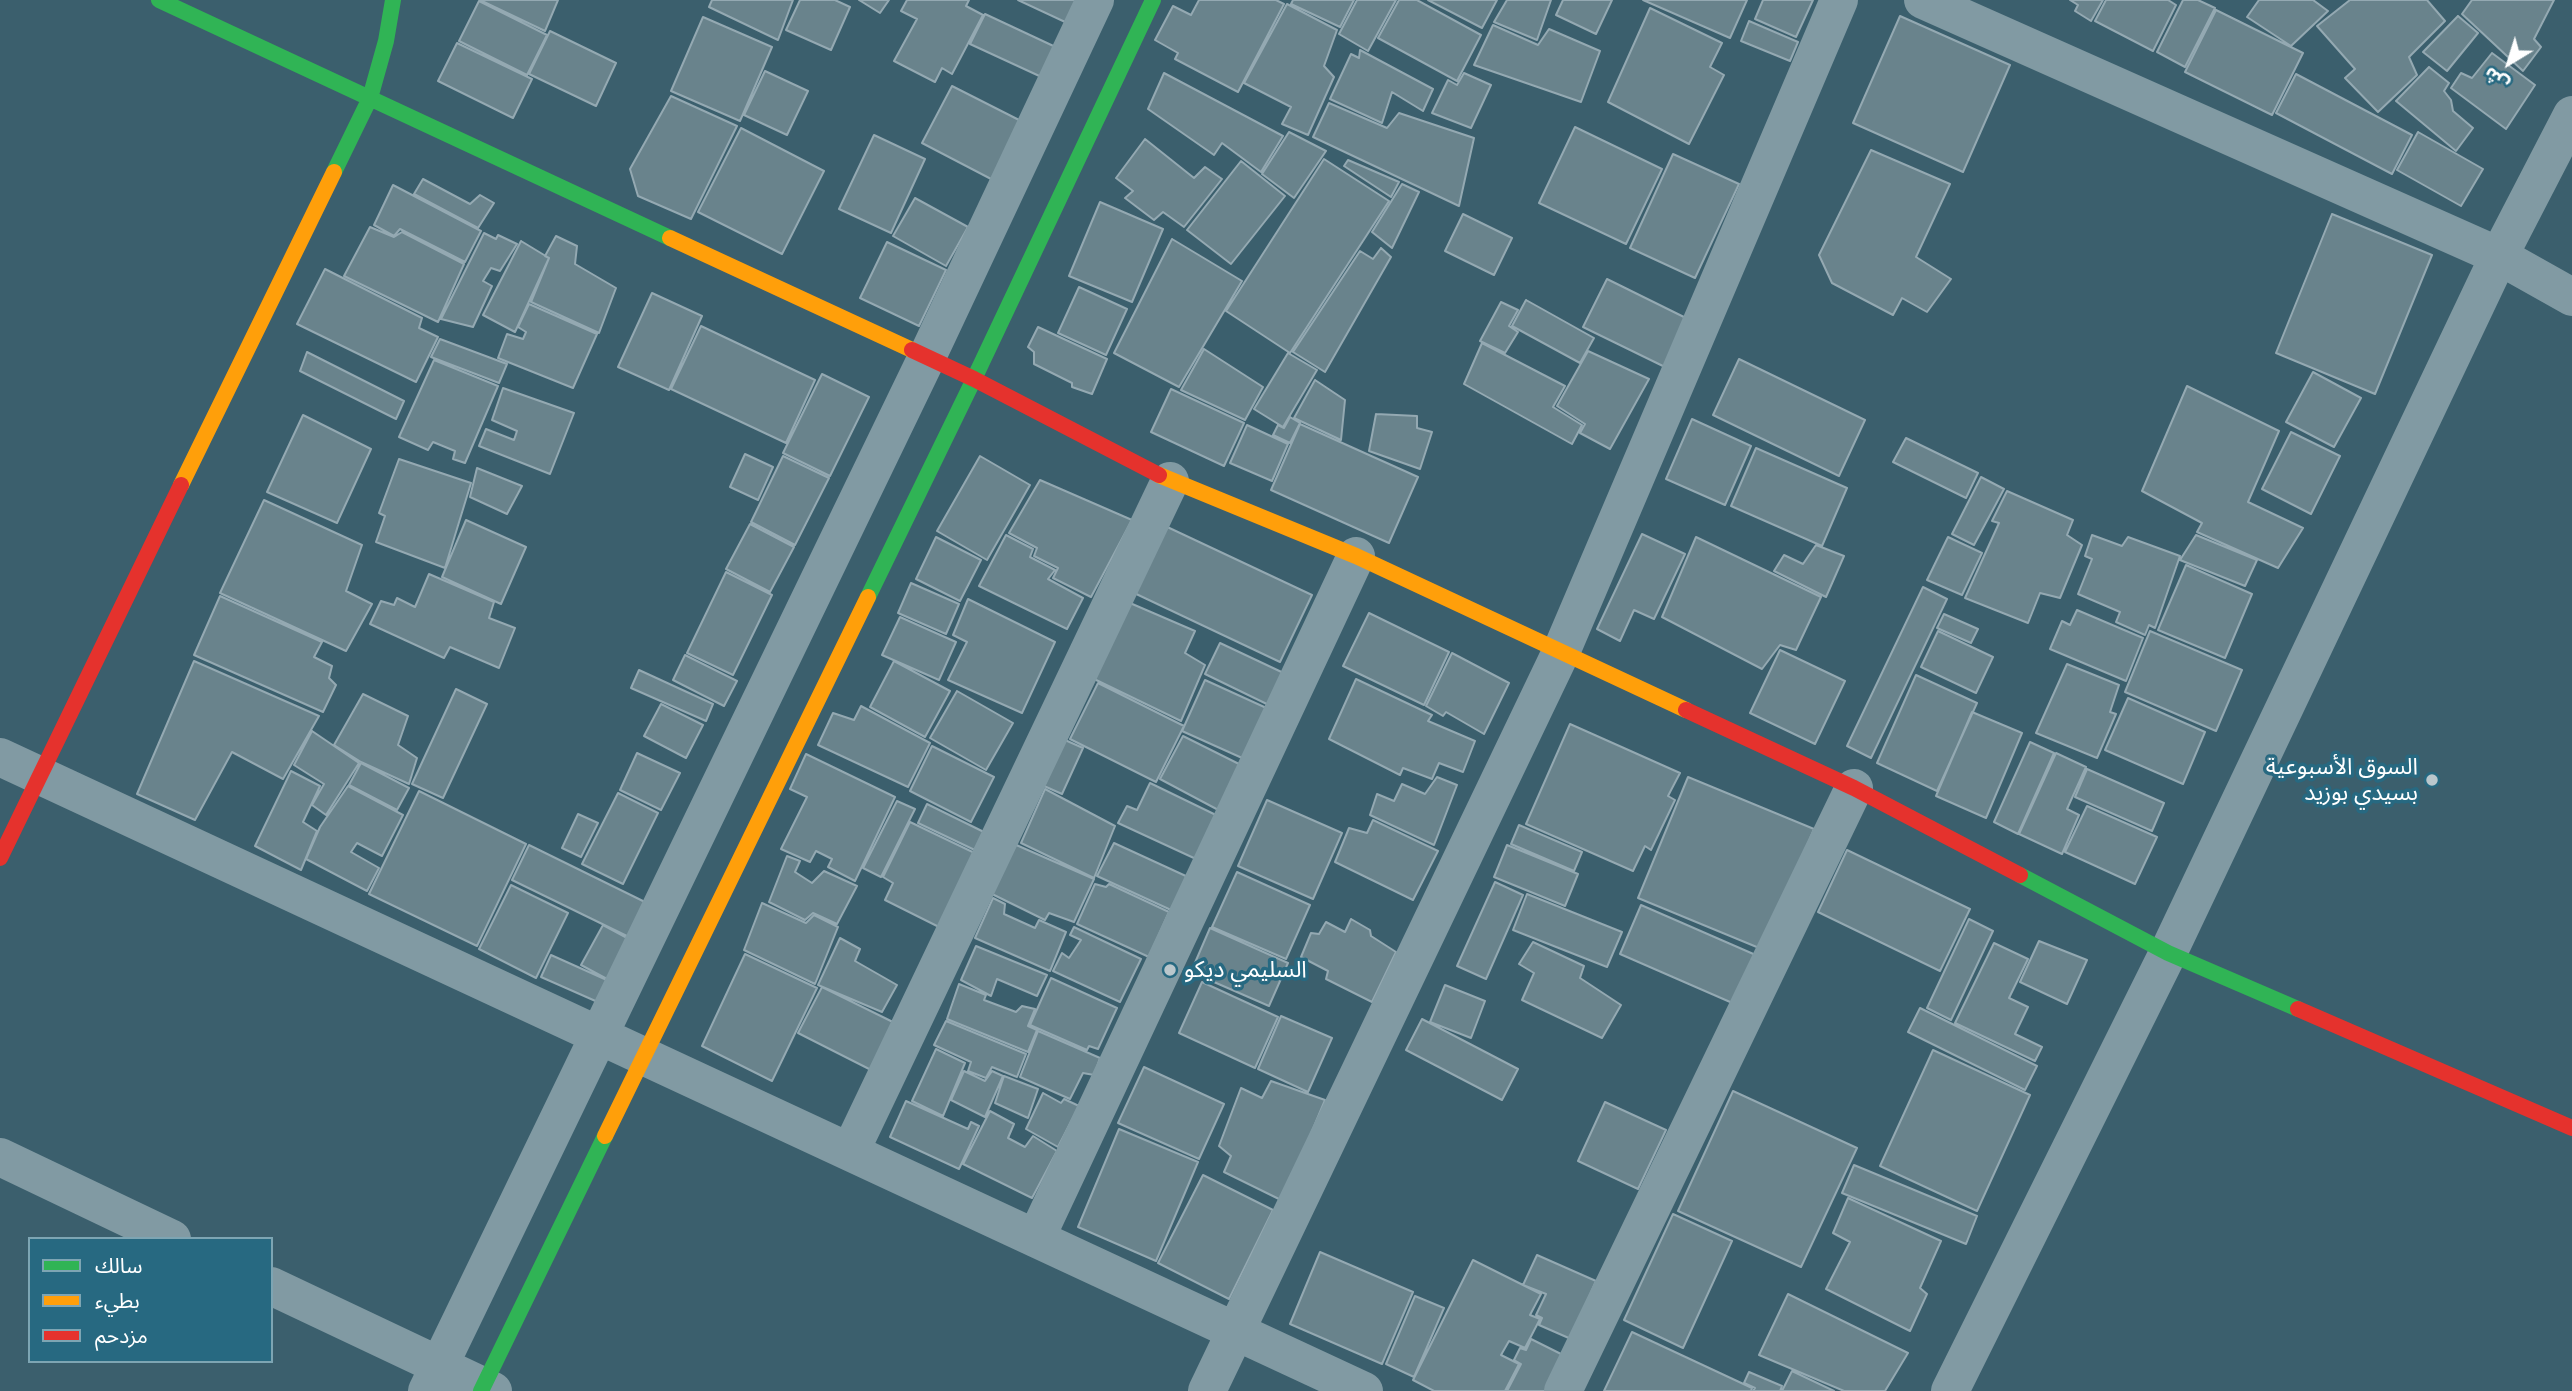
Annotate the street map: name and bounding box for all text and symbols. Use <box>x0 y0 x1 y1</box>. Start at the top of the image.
north arrow <box>2474 28 2544 98</box>
text: ش <box>2478 63 2513 97</box>
place label: السوق الأسبوعية بسيدي بوزيد <box>2266 753 2418 807</box>
marker: السوق الأسبوعية بسيدي بوزيد <box>2424 772 2440 788</box>
place label: السليمي ديكو <box>1184 956 1307 984</box>
marker: السليمي ديكو <box>1162 962 1178 978</box>
legend <box>28 1237 273 1363</box>
text: سالك <box>95 1252 142 1278</box>
text: بطيء <box>95 1287 140 1313</box>
text: مزدحم <box>95 1322 148 1348</box>

